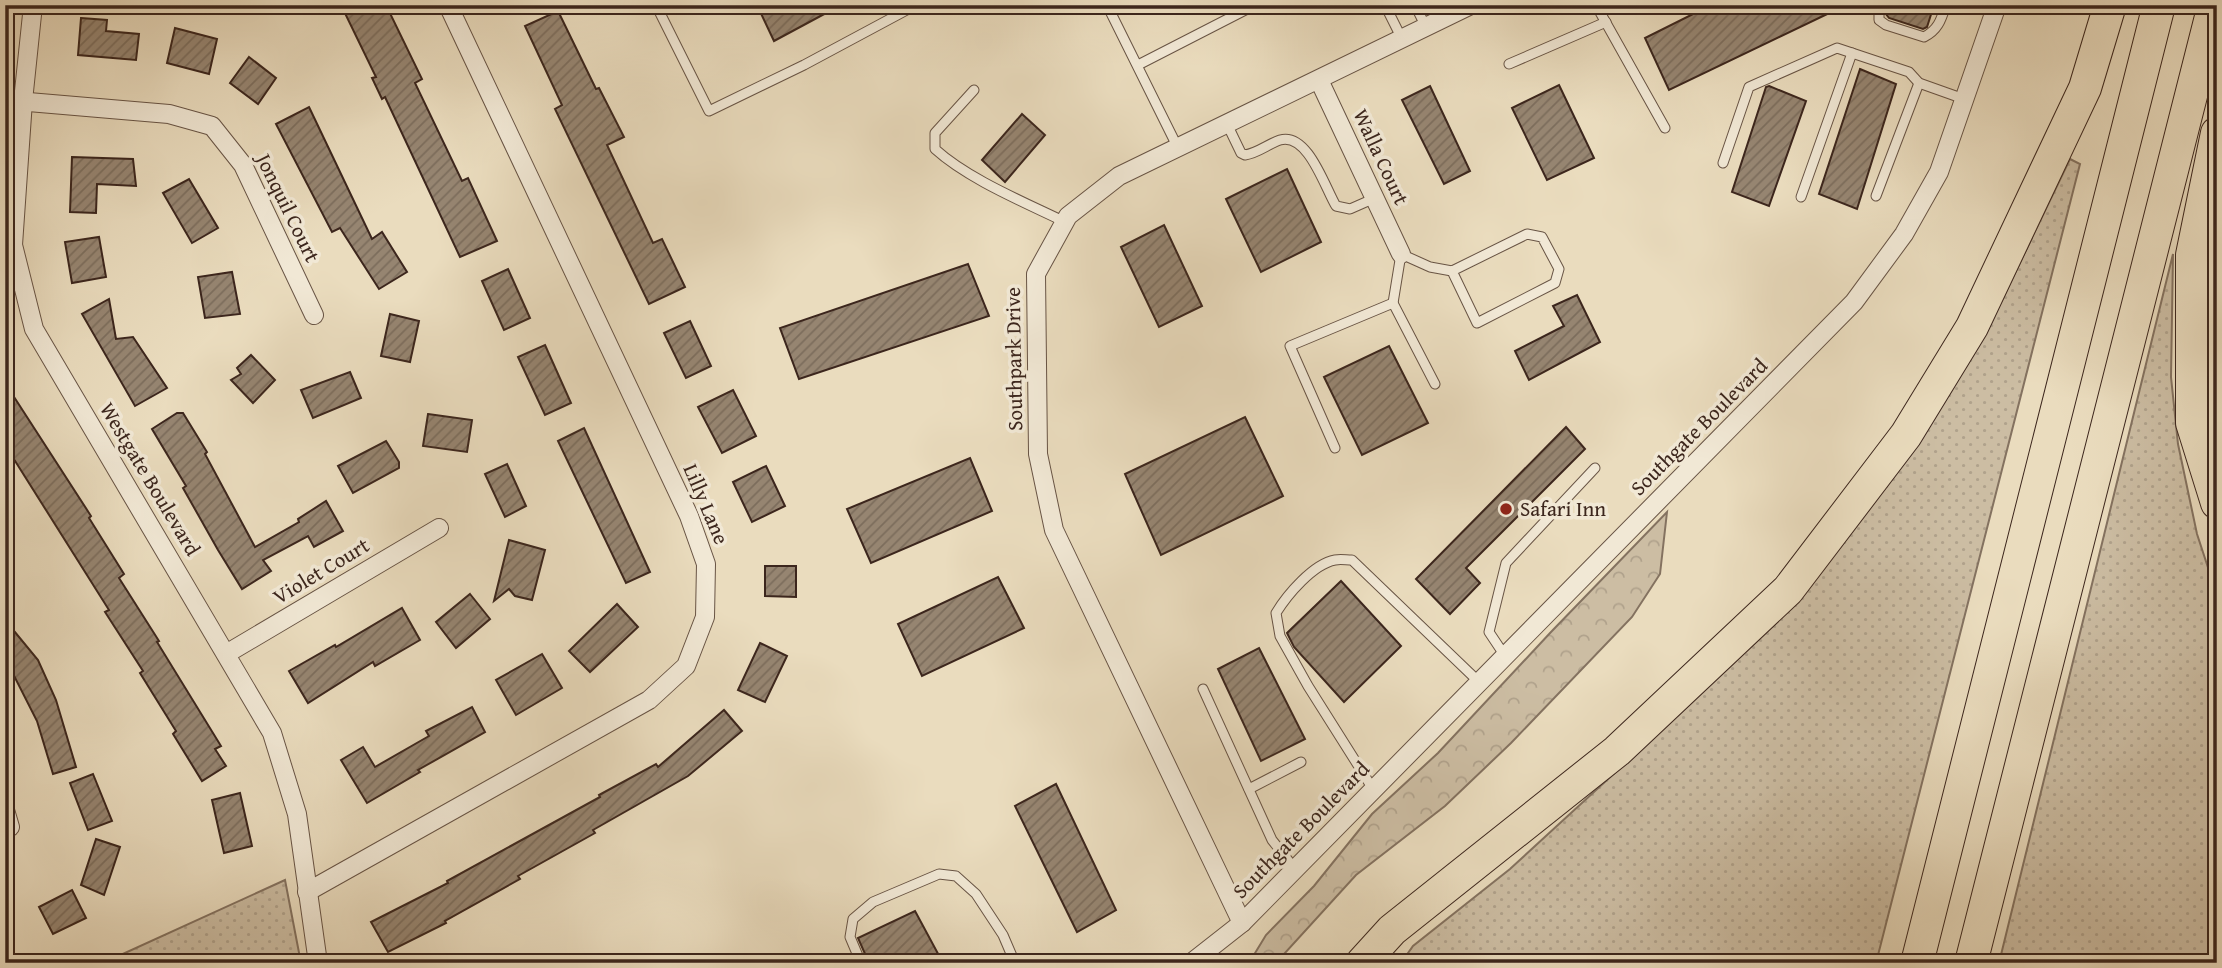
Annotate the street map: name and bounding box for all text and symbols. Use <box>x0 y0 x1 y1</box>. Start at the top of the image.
street label: Walla Court <box>1346 104 1417 210</box>
street label: Jonquil Court <box>247 145 328 268</box>
street label: Southpark Drive <box>997 287 1030 431</box>
street label: Southgate Boulevard <box>1623 350 1775 502</box>
street label: Westgate Boulevard <box>92 396 209 562</box>
street label: Lilly Lane <box>676 459 737 549</box>
place label: Safari Inn <box>1520 493 1606 524</box>
marker: Safari Inn <box>1498 501 1514 517</box>
street label: Violet Court <box>267 529 375 612</box>
street label: Southgate Boulevard <box>1225 753 1377 905</box>

